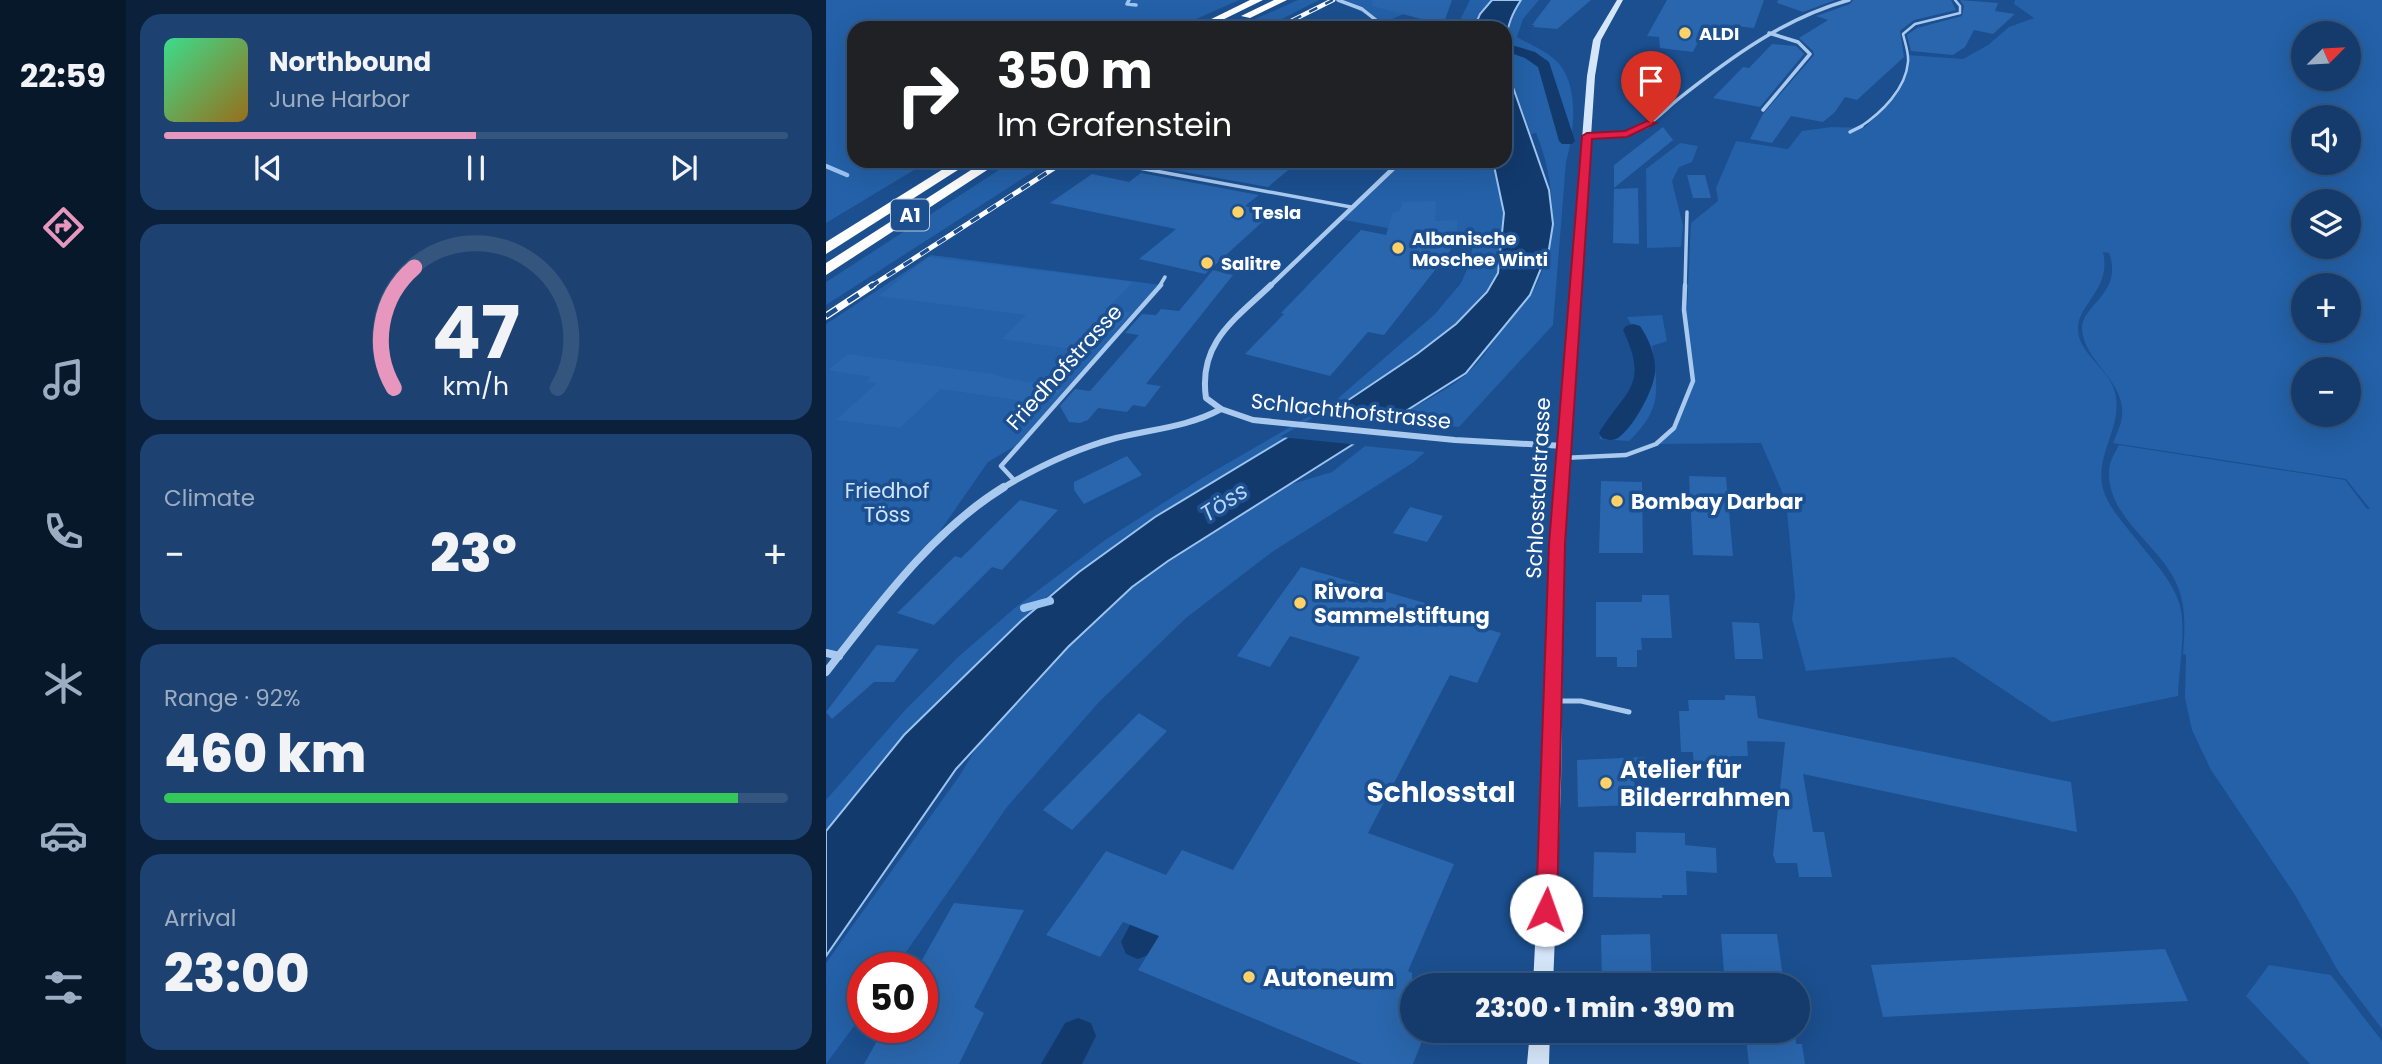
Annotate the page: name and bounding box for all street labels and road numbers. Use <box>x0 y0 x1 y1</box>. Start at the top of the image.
road number: A1 <box>891 200 929 230</box>
street label: Friedhofstrasse <box>1000 298 1128 436</box>
street label: Schlachthofstrasse <box>1249 386 1453 436</box>
street label: Schlosstalstrasse <box>1519 397 1557 579</box>

